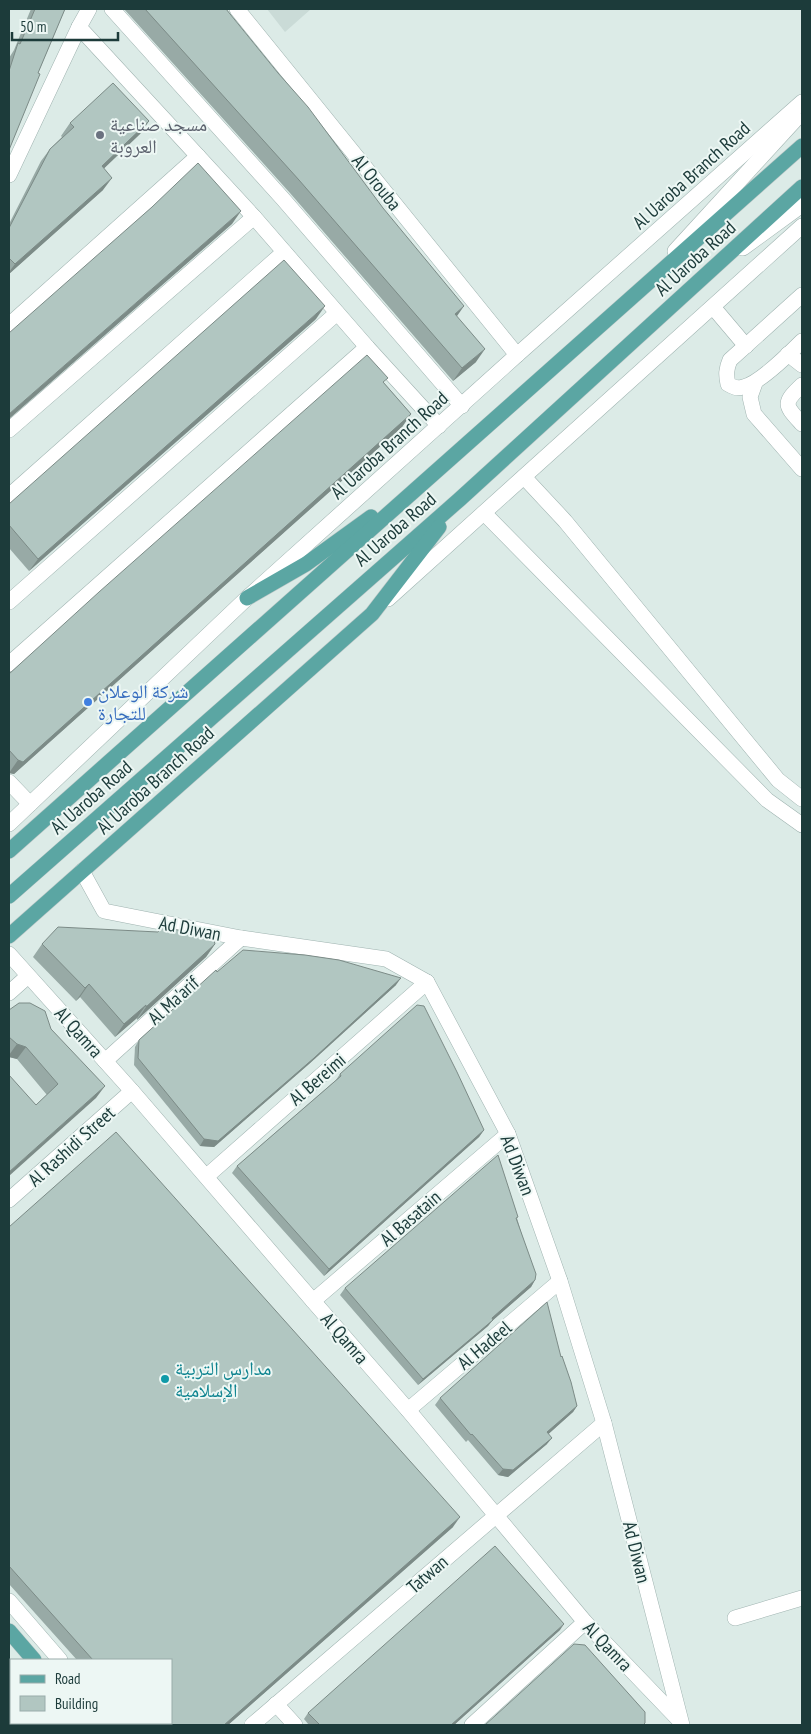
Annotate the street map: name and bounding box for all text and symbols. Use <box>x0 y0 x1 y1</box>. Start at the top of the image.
scale bar <box>12 10 119 42</box>
text: 50 m <box>20 17 46 36</box>
place label: مسجد صناعية العروبة <box>110 112 207 158</box>
street label: Al Uaroba Branch Road <box>627 116 755 234</box>
marker: مسجد صناعية العروبة <box>94 129 106 141</box>
street label: Al Orouba <box>347 149 407 215</box>
street label: Al Uaroba Road <box>650 215 740 301</box>
street label: Al Uaroba Branch Road <box>325 386 453 504</box>
street label: Al Uaroba Road <box>349 487 441 571</box>
place label: شركة الوعلان للتجارة <box>98 679 188 725</box>
marker: شركة الوعلان للتجارة <box>82 696 94 708</box>
street label: Al Uaroba Branch Road <box>91 721 219 839</box>
street label: Al Uaroba Road <box>45 755 137 839</box>
street label: Ad Diwan <box>157 910 223 946</box>
street label: Al Ma'arif <box>142 970 205 1029</box>
street label: Al Qamra <box>50 1001 108 1063</box>
street label: Al Bereimi <box>284 1048 350 1110</box>
street label: Al Rashidi Street <box>23 1100 120 1191</box>
street label: Ad Diwan <box>496 1132 540 1198</box>
street label: Al Basatain <box>374 1185 446 1251</box>
street label: Al Qamra <box>316 1307 374 1369</box>
street label: Al Hadeel <box>452 1315 516 1375</box>
place label: مدارس التربية الإسلامية <box>175 1356 272 1403</box>
marker: مدارس التربية الإسلامية <box>159 1373 171 1385</box>
street label: Ad Diwan <box>618 1519 656 1585</box>
street label: Tatwan <box>401 1550 453 1598</box>
street label: Al Qamra <box>578 1616 638 1676</box>
legend <box>10 1659 172 1724</box>
text: Road <box>55 1669 81 1688</box>
text: Building <box>55 1694 98 1713</box>

